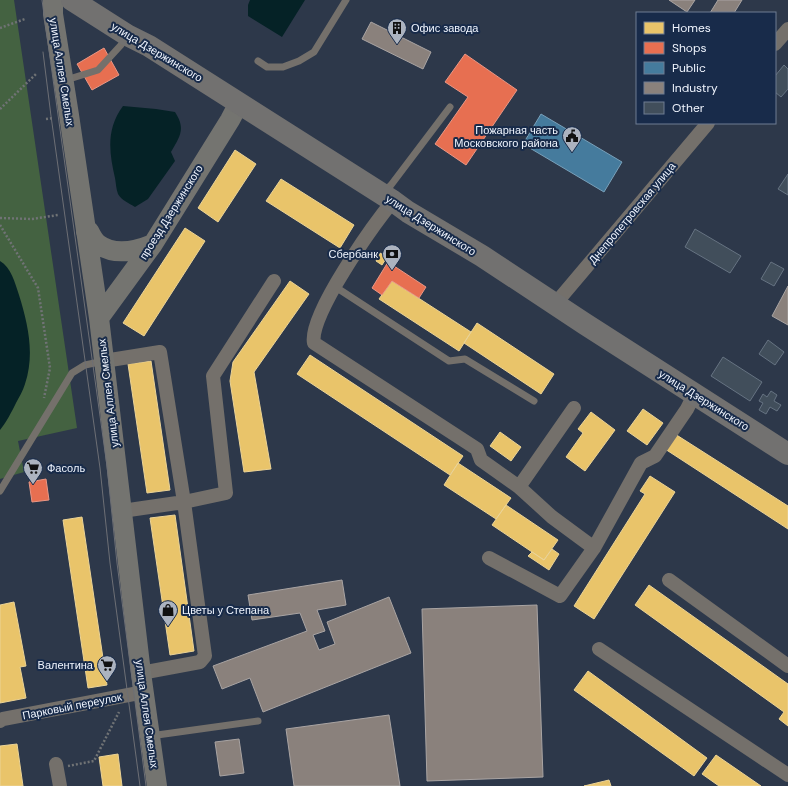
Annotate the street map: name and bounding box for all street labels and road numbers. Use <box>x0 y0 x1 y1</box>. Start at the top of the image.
street label: улица Аллея Смелых <box>47 17 78 128</box>
street label: улица Дзержинского <box>109 19 205 85</box>
street label: Днепропетровская улица <box>585 159 679 267</box>
street label: проезд Дзержинского <box>136 162 206 262</box>
street label: улица Дзержинского <box>383 191 479 259</box>
street label: улица Аллея Смелых <box>94 337 122 448</box>
street label: улица Дзержинского <box>656 366 752 434</box>
street label: улица Аллея Смелых <box>132 659 162 770</box>
street label: Парковый переулок <box>21 689 123 723</box>

